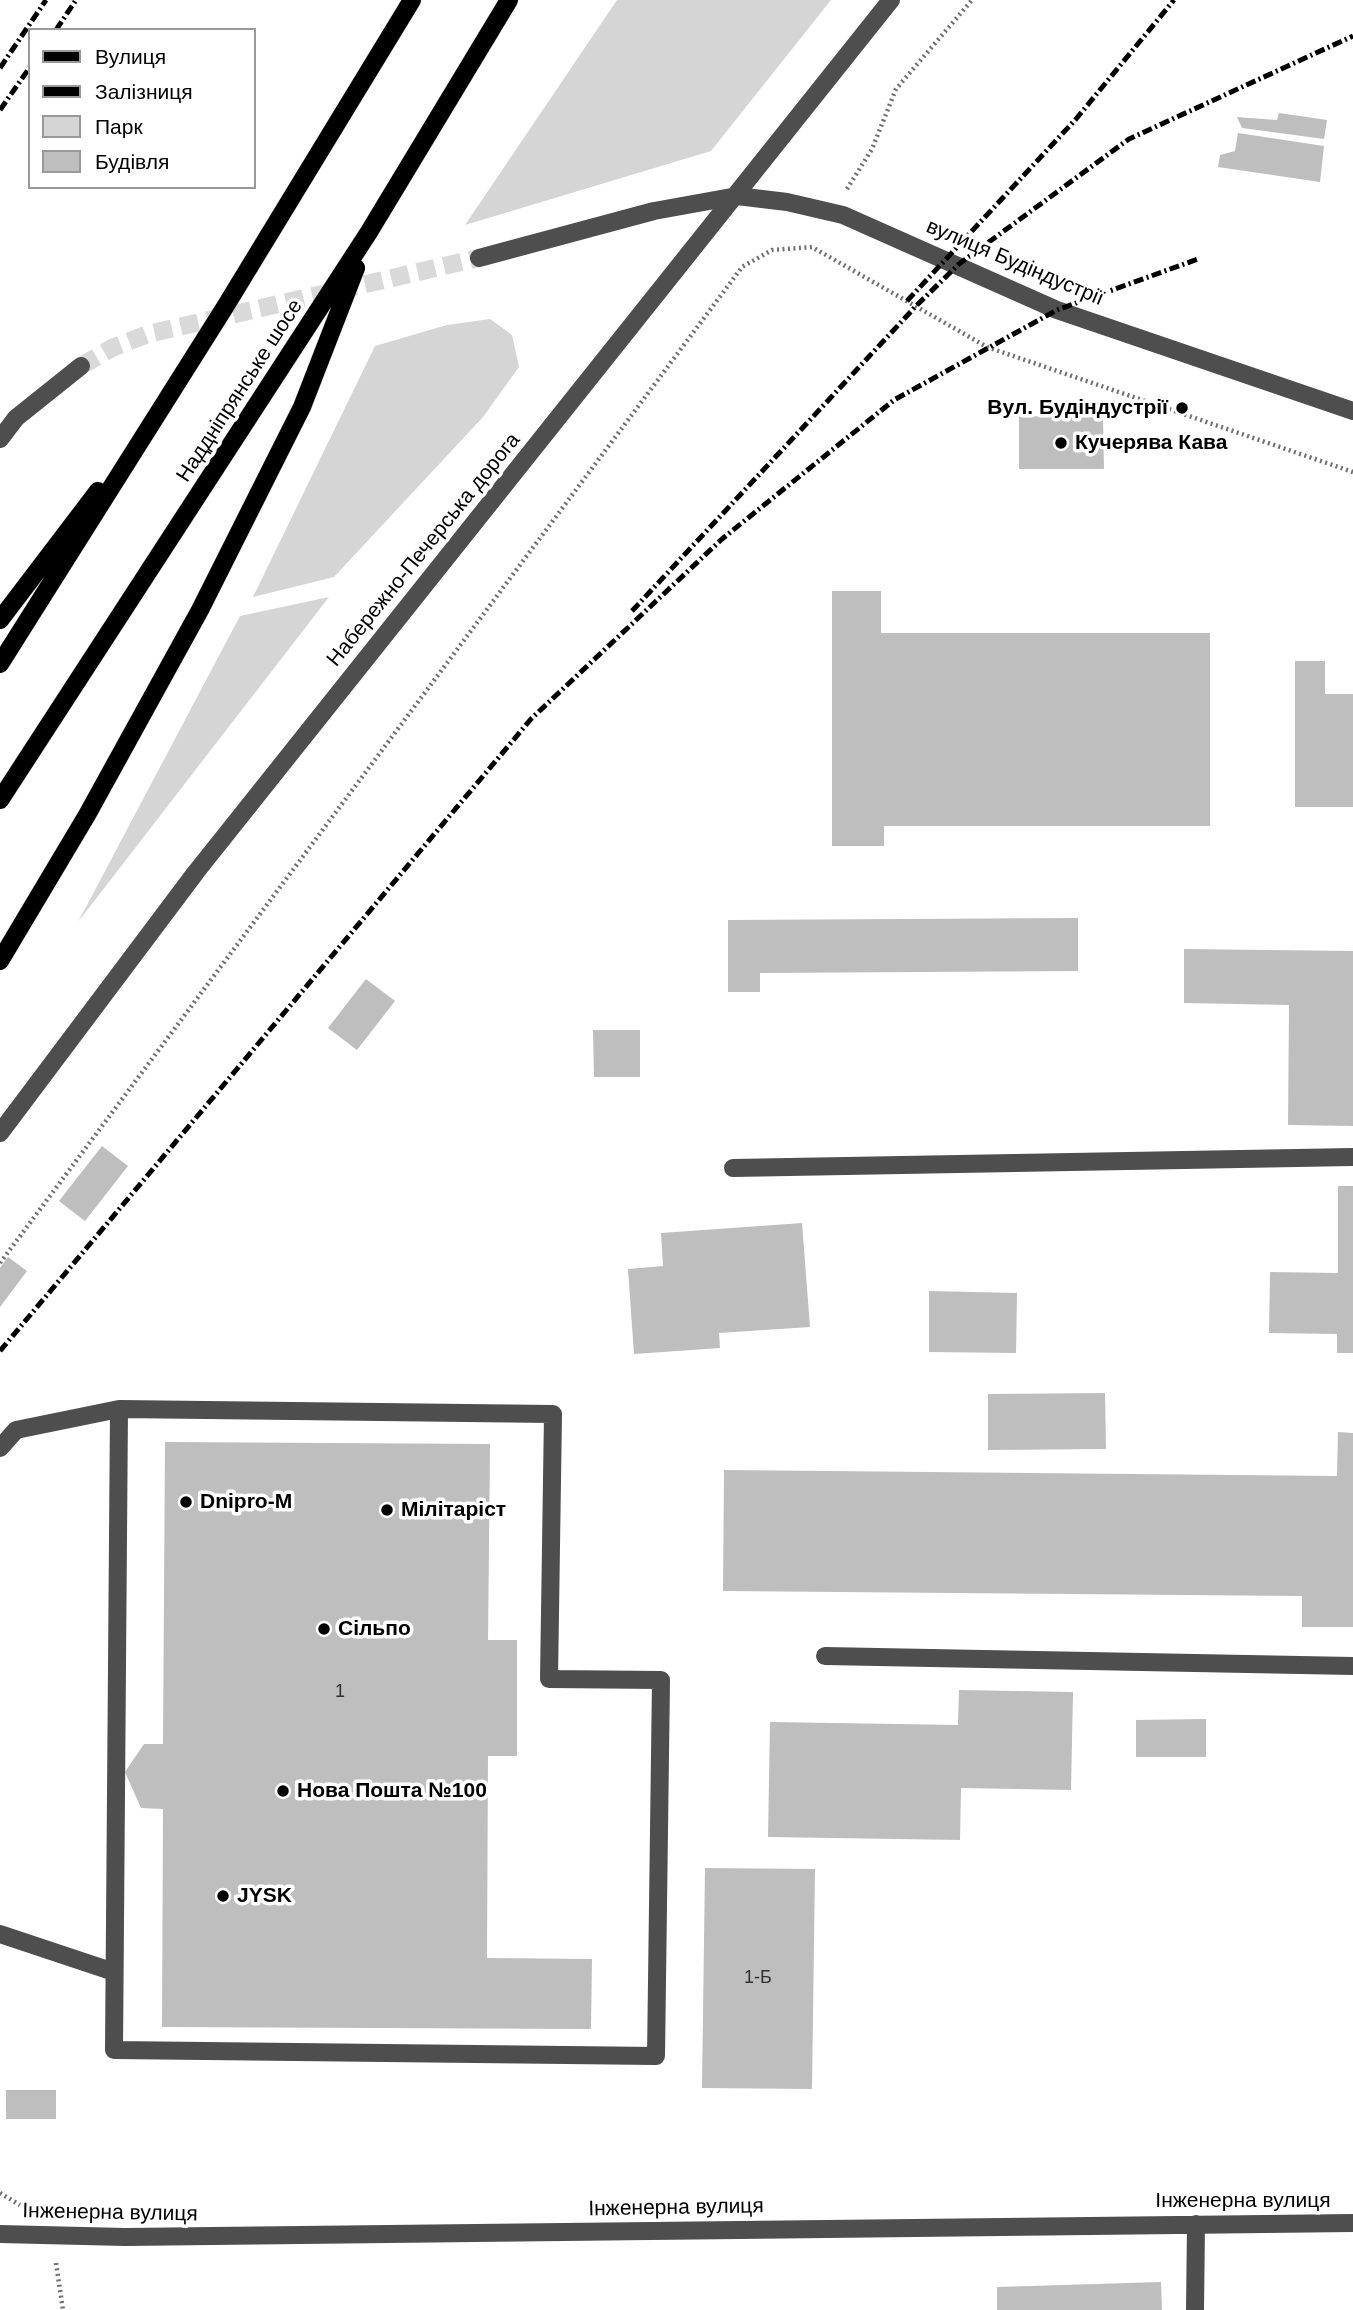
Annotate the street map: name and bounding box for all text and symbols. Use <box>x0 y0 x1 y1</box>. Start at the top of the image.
legend <box>28 28 256 189</box>
text: Вулиця <box>95 45 166 68</box>
text: Залізниця <box>95 80 193 103</box>
text: Парк <box>95 115 143 138</box>
text: Будівля <box>95 150 169 173</box>
street label: вулиця Будіндустрії <box>922 214 1108 312</box>
street label: Наддніпрянське шосе <box>172 295 308 487</box>
place label: Вул. Будіндустрії <box>987 395 1168 421</box>
marker: Вул. Будіндустрії <box>1174 400 1190 416</box>
street label: Набережно-Печерська дорога <box>322 428 526 672</box>
place label: Кучерява Кава <box>1075 430 1227 456</box>
marker: Кучерява Кава <box>1053 435 1069 451</box>
place label: Dnipro-M <box>200 1489 292 1515</box>
marker: Dnipro-M <box>178 1494 194 1510</box>
place label: Мілітаріст <box>401 1497 506 1523</box>
marker: Мілітаріст <box>379 1502 395 1518</box>
place label: Сільпо <box>338 1616 411 1642</box>
marker: Сільпо <box>316 1621 332 1637</box>
house number: 1 <box>335 1681 345 1703</box>
place label: Нова Пошта №100 <box>297 1778 487 1804</box>
marker: Нова Пошта №100 <box>275 1783 291 1799</box>
place label: JYSK <box>237 1883 292 1909</box>
marker: JYSK <box>215 1888 231 1904</box>
house number: 1-Б <box>744 1967 772 1989</box>
street label: Інженерна вулиця <box>1155 2188 1331 2214</box>
street label: Інженерна вулиця <box>588 2194 764 2222</box>
street label: Інженерна вулиця <box>22 2199 198 2227</box>

